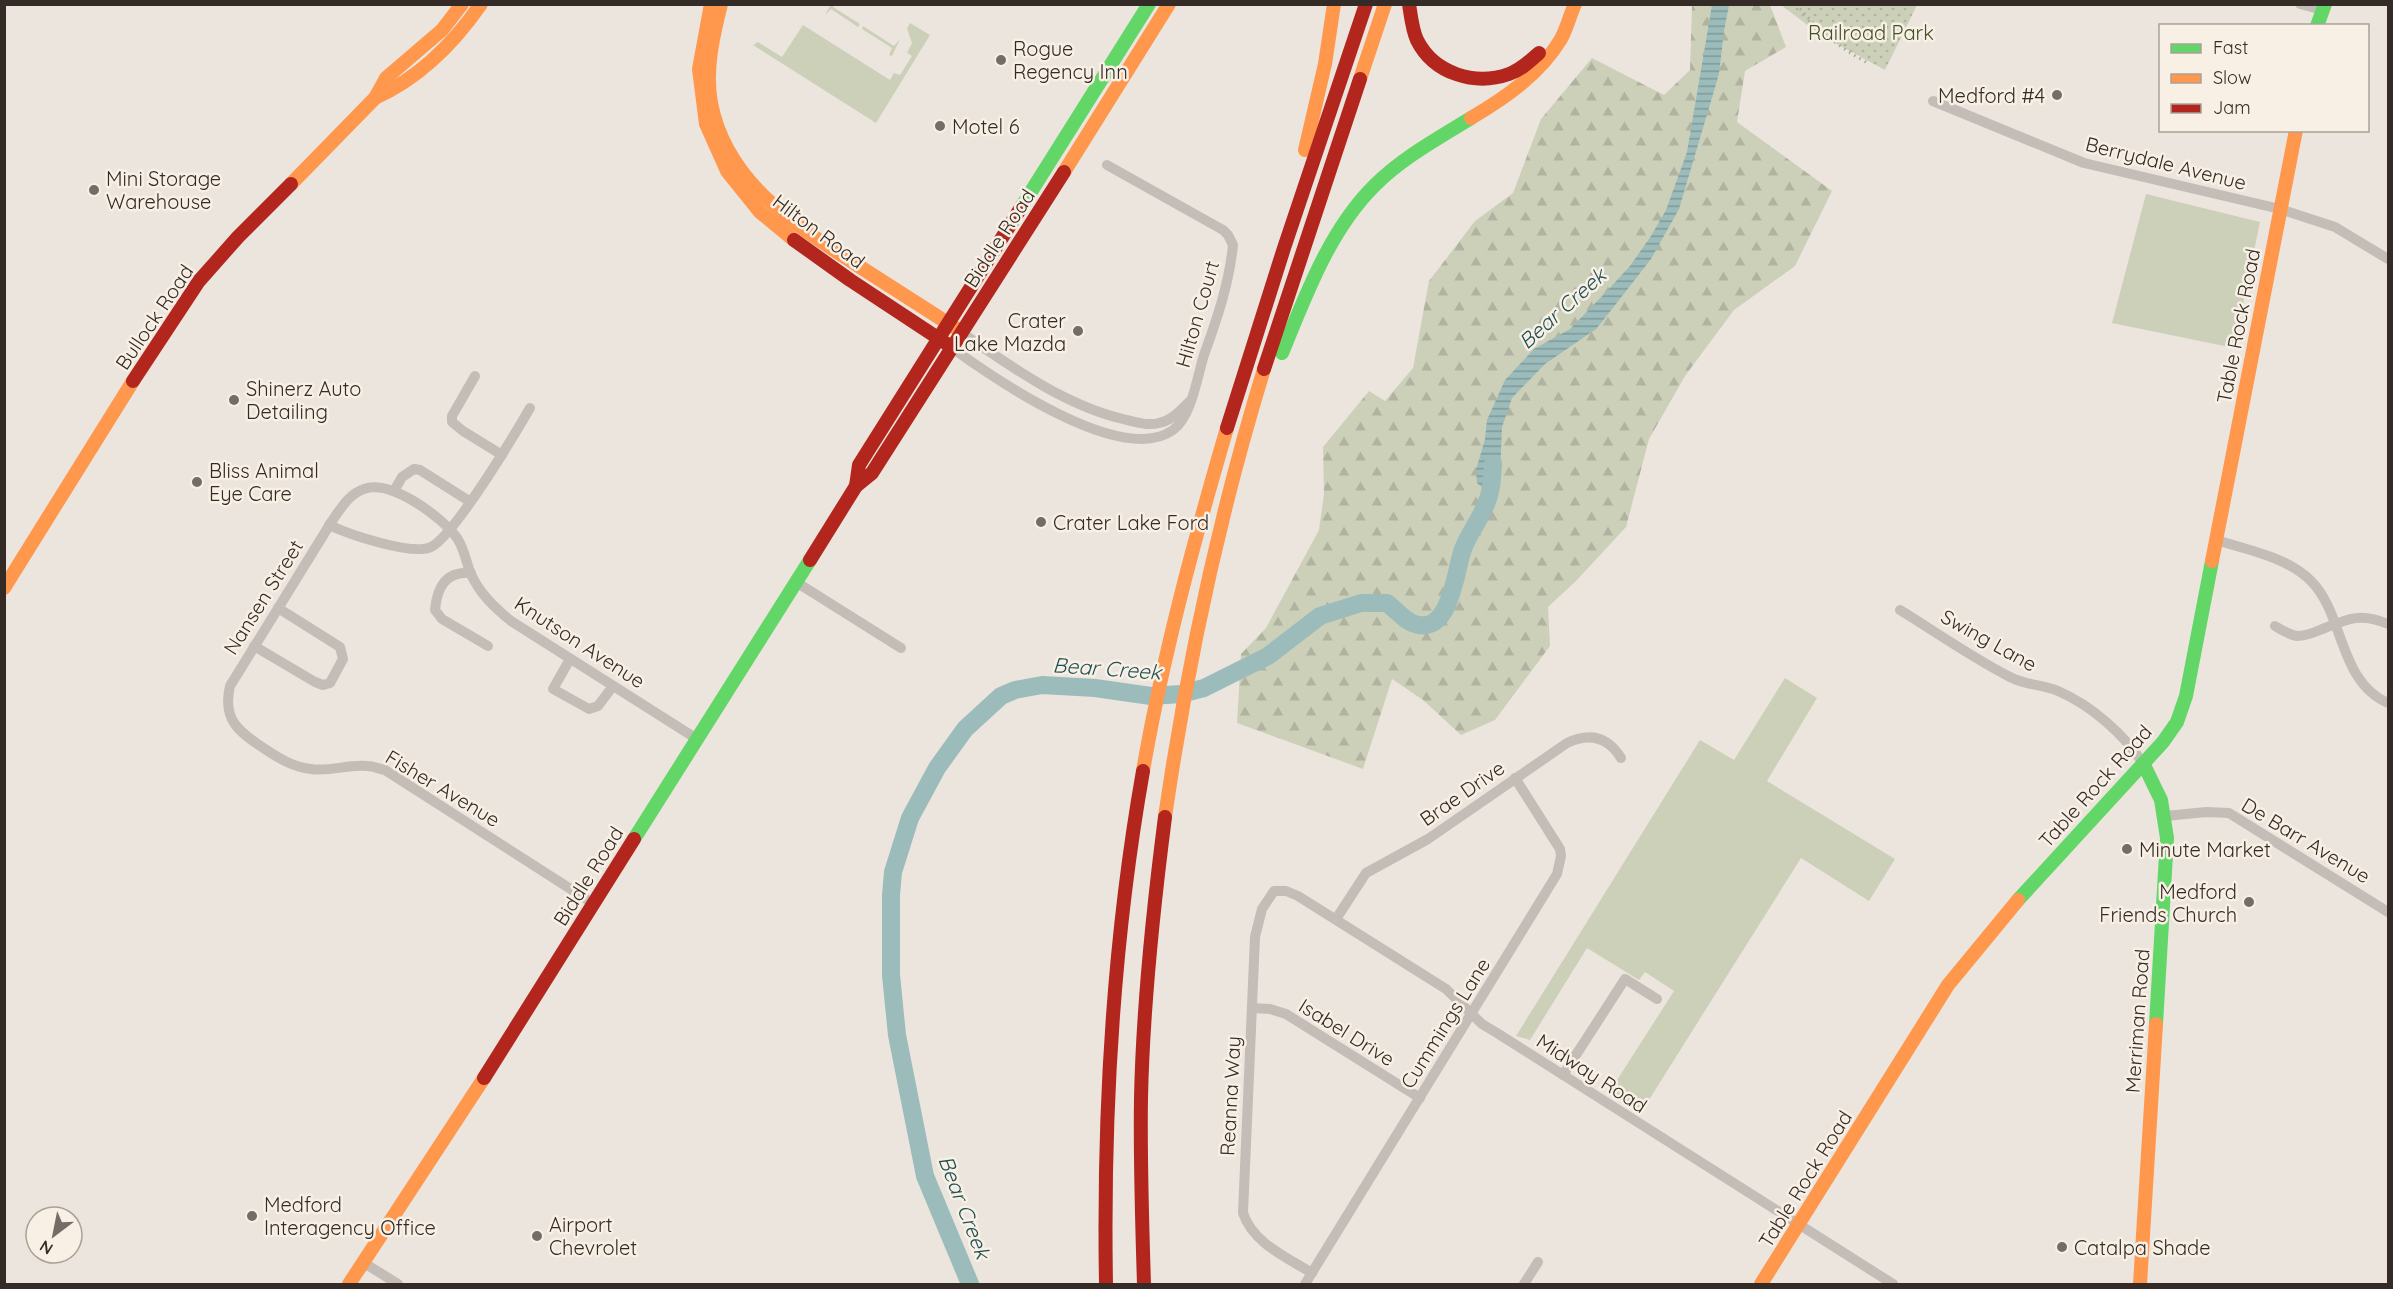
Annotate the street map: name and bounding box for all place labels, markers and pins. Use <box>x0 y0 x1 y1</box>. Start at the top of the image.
place label: Rogue Regency Inn <box>1013 36 1128 84</box>
marker: Rogue Regency Inn <box>994 53 1008 67</box>
place label: Medford #4 <box>1938 83 2045 108</box>
marker: Medford #4 <box>2050 88 2064 102</box>
place label: Motel 6 <box>952 114 1020 139</box>
marker: Motel 6 <box>933 119 947 133</box>
place label: Mini Storage Warehouse <box>106 166 221 214</box>
marker: Mini Storage Warehouse <box>87 183 101 197</box>
place label: Crater Lake Mazda <box>954 308 1066 356</box>
marker: Crater Lake Mazda <box>1071 324 1085 338</box>
place label: Shinerz Auto Detailing <box>246 376 361 424</box>
marker: Shinerz Auto Detailing <box>227 393 241 407</box>
place label: Bliss Animal Eye Care <box>209 458 319 506</box>
marker: Bliss Animal Eye Care <box>190 475 204 489</box>
place label: Crater Lake Ford <box>1053 510 1209 535</box>
marker: Crater Lake Ford <box>1034 515 1048 529</box>
place label: Minute Market <box>2139 837 2271 862</box>
marker: Minute Market <box>2120 842 2134 856</box>
place label: Medford Friends Church <box>2099 879 2237 927</box>
marker: Medford Friends Church <box>2242 895 2256 909</box>
place label: Medford Interagency Office <box>264 1192 436 1240</box>
marker: Medford Interagency Office <box>245 1209 259 1223</box>
place label: Airport Chevrolet <box>549 1212 637 1260</box>
marker: Airport Chevrolet <box>530 1229 544 1243</box>
place label: Catalpa Shade <box>2074 1235 2211 1260</box>
marker: Catalpa Shade <box>2055 1240 2069 1254</box>

